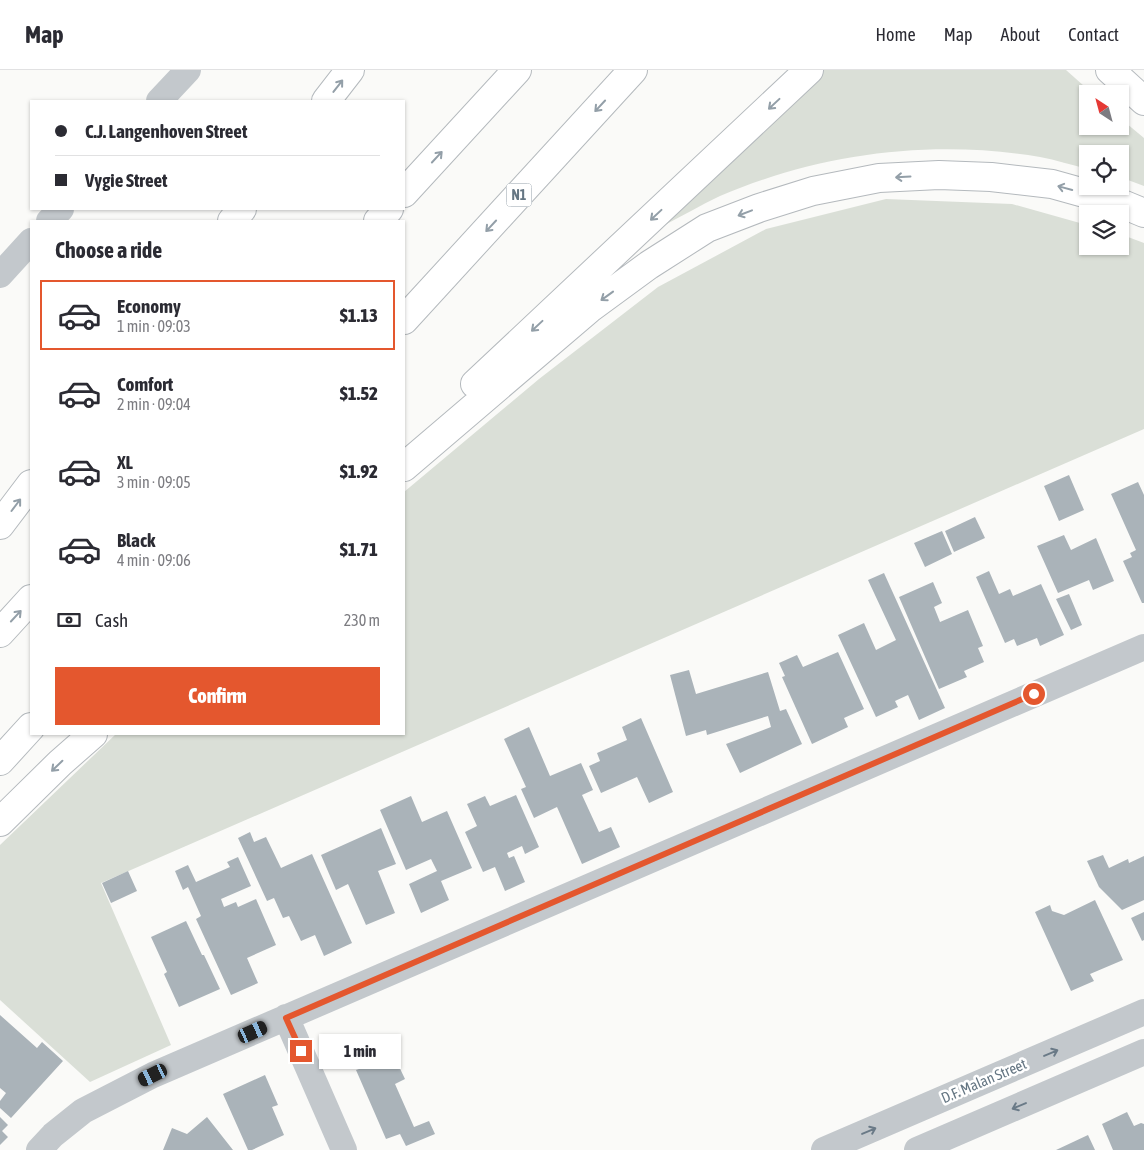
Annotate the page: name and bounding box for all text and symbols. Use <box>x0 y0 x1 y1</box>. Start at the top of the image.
text: Map <box>25 21 64 48</box>
text: Home <box>876 24 916 45</box>
text: Map <box>944 24 973 45</box>
text: About <box>1001 24 1040 45</box>
text: Contact <box>1068 24 1119 45</box>
one-way arrow <box>332 80 343 93</box>
north arrow <box>1079 85 1129 135</box>
map controls <box>1079 85 1129 255</box>
one-way arrow <box>768 98 780 110</box>
one-way arrow <box>594 99 606 112</box>
text: C.J. Langenhoven Street <box>85 120 247 142</box>
button: locate <box>1079 145 1129 195</box>
one-way arrow <box>431 151 443 164</box>
text: Vygie Street <box>85 169 168 191</box>
one-way arrow <box>895 172 912 182</box>
one-way arrow <box>1057 182 1073 192</box>
road number: N1 <box>506 184 532 206</box>
button: layers <box>1079 205 1129 255</box>
one-way arrow <box>649 209 662 221</box>
one-way arrow <box>738 209 754 218</box>
one-way arrow <box>485 219 497 232</box>
text: Choose a ride <box>55 237 162 263</box>
one-way arrow <box>600 291 614 301</box>
icon: car <box>57 293 102 338</box>
text: Economy <box>117 295 181 317</box>
text: $1.13 <box>340 304 378 326</box>
text: 1 min · 09:03 <box>117 317 191 335</box>
one-way arrow <box>531 320 543 332</box>
icon: car <box>57 371 102 416</box>
text: Comfort <box>117 373 173 395</box>
text: $1.52 <box>340 382 378 404</box>
text: 2 min · 09:04 <box>117 395 191 413</box>
icon: car <box>57 449 102 494</box>
text: XL <box>117 451 133 473</box>
text: $1.92 <box>340 460 378 482</box>
text: 3 min · 09:05 <box>117 473 191 491</box>
one-way arrow <box>10 499 21 512</box>
icon: car <box>57 527 102 572</box>
text: Black <box>117 529 155 551</box>
text: $1.71 <box>340 538 378 560</box>
text: 4 min · 09:06 <box>117 551 191 569</box>
icon: cash <box>55 606 83 634</box>
text: Cash <box>95 609 128 631</box>
one-way arrow <box>10 610 22 623</box>
text: 230 m <box>344 611 380 629</box>
button: Confirm <box>55 667 380 725</box>
route start <box>1023 683 1045 705</box>
one-way arrow <box>50 760 63 772</box>
car <box>236 1019 269 1045</box>
callout: 1 min <box>318 1034 401 1068</box>
route end <box>290 1040 312 1062</box>
text: 1 min <box>344 1042 376 1060</box>
one-way arrow <box>1043 1047 1058 1056</box>
street label: D.F. Malan Street <box>939 1055 1029 1106</box>
car <box>136 1062 169 1088</box>
one-way arrow <box>1012 1102 1027 1112</box>
one-way arrow <box>861 1125 876 1135</box>

